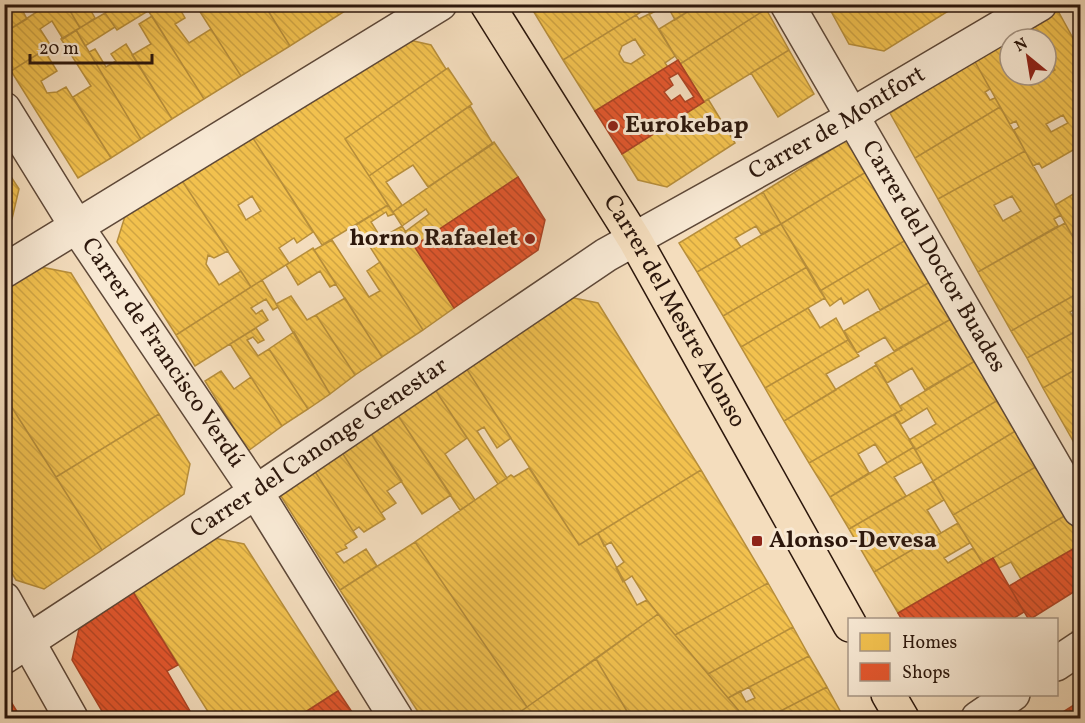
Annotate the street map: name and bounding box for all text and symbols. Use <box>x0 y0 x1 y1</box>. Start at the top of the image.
scale bar <box>30 27 152 65</box>
north arrow <box>998 27 1058 87</box>
text: N <box>1011 33 1032 58</box>
text: 20 m <box>39 37 79 62</box>
street label: Carrer de Montfort <box>743 58 932 189</box>
place label: Eurokebap <box>625 109 749 143</box>
marker: Eurokebap <box>606 119 620 133</box>
street label: Carrer del Doctor Buades <box>853 134 1014 379</box>
street label: Carrer del Mestre Alonso <box>594 188 754 434</box>
place label: horno Rafaelet <box>350 222 518 256</box>
street label: Carrer de Francisco Verdú <box>72 231 252 475</box>
marker: horno Rafaelet <box>523 232 537 246</box>
street label: Carrer del Canonge Genestar <box>184 350 455 547</box>
place label: Alonso-Devesa <box>769 524 937 558</box>
marker: Alonso-Devesa <box>750 534 764 548</box>
legend <box>848 618 1058 696</box>
text: Homes <box>902 631 957 656</box>
text: Shops <box>902 661 950 686</box>

